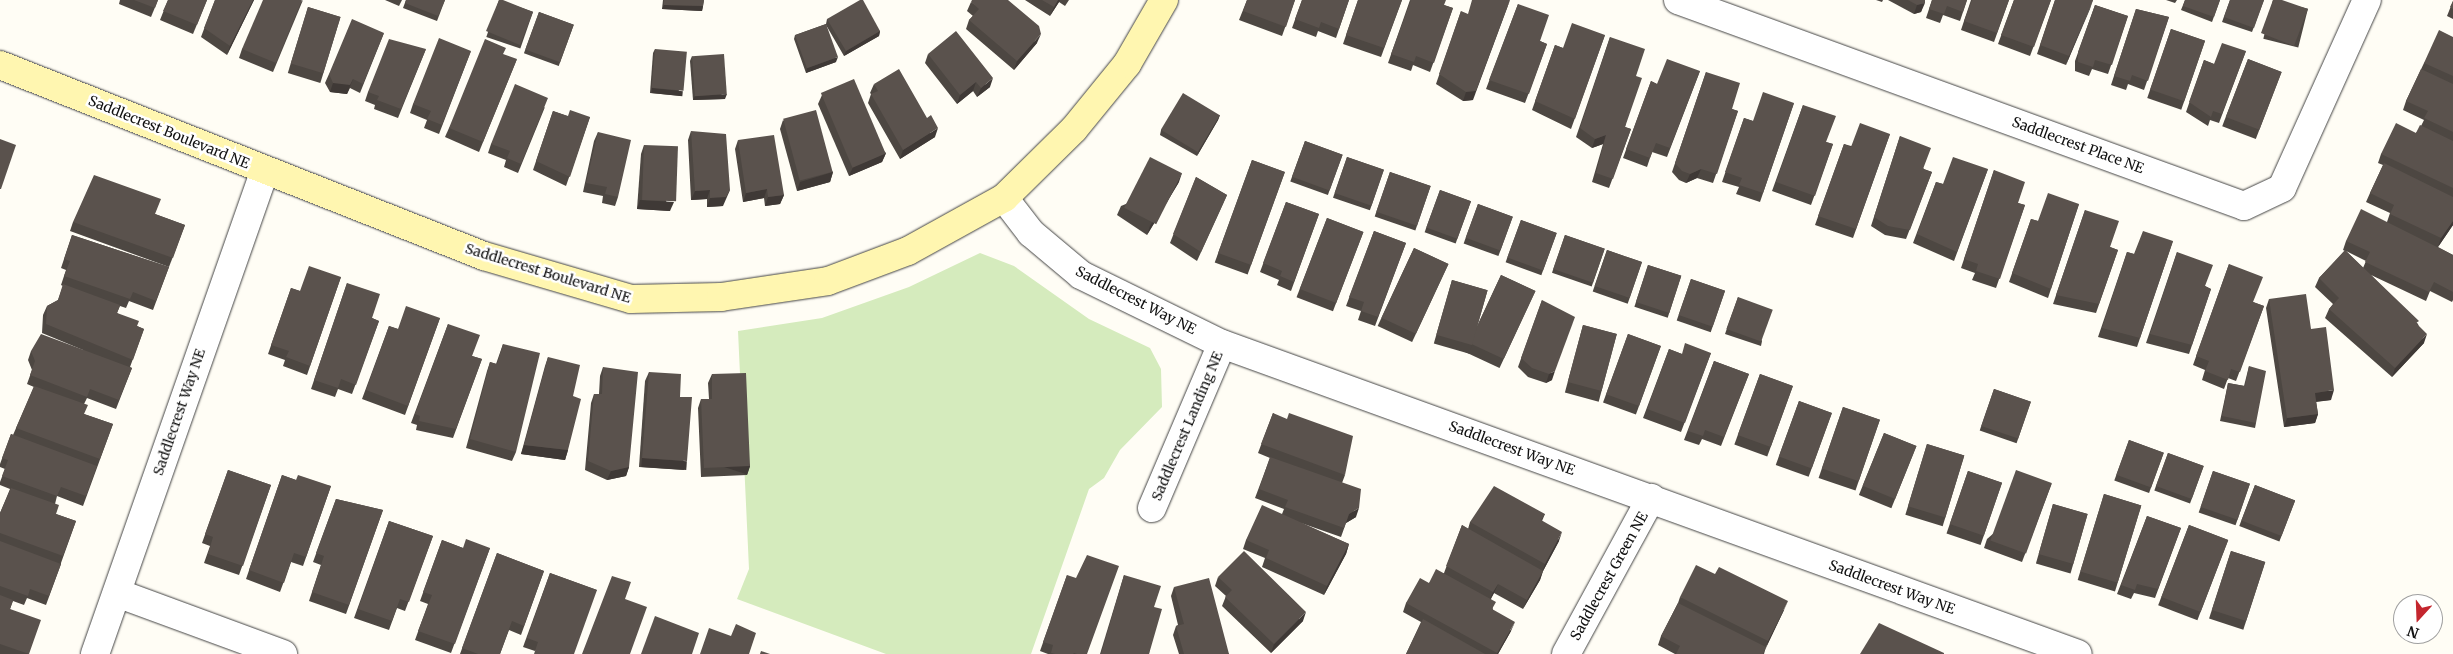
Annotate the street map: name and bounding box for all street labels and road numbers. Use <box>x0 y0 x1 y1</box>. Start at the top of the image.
street label: Saddlecrest Boulevard NE <box>86 92 252 172</box>
street label: Saddlecrest Place NE <box>2010 113 2146 177</box>
street label: Saddlecrest Boulevard NE <box>463 240 633 306</box>
street label: Saddlecrest Way NE <box>1073 262 1199 338</box>
street label: Saddlecrest Way NE <box>149 346 209 478</box>
street label: Saddlecrest Landing NE <box>1148 349 1226 503</box>
street label: Saddlecrest Way NE <box>1447 417 1577 479</box>
street label: Saddlecrest Green NE <box>1567 509 1651 643</box>
street label: Saddlecrest Way NE <box>1827 556 1957 618</box>

